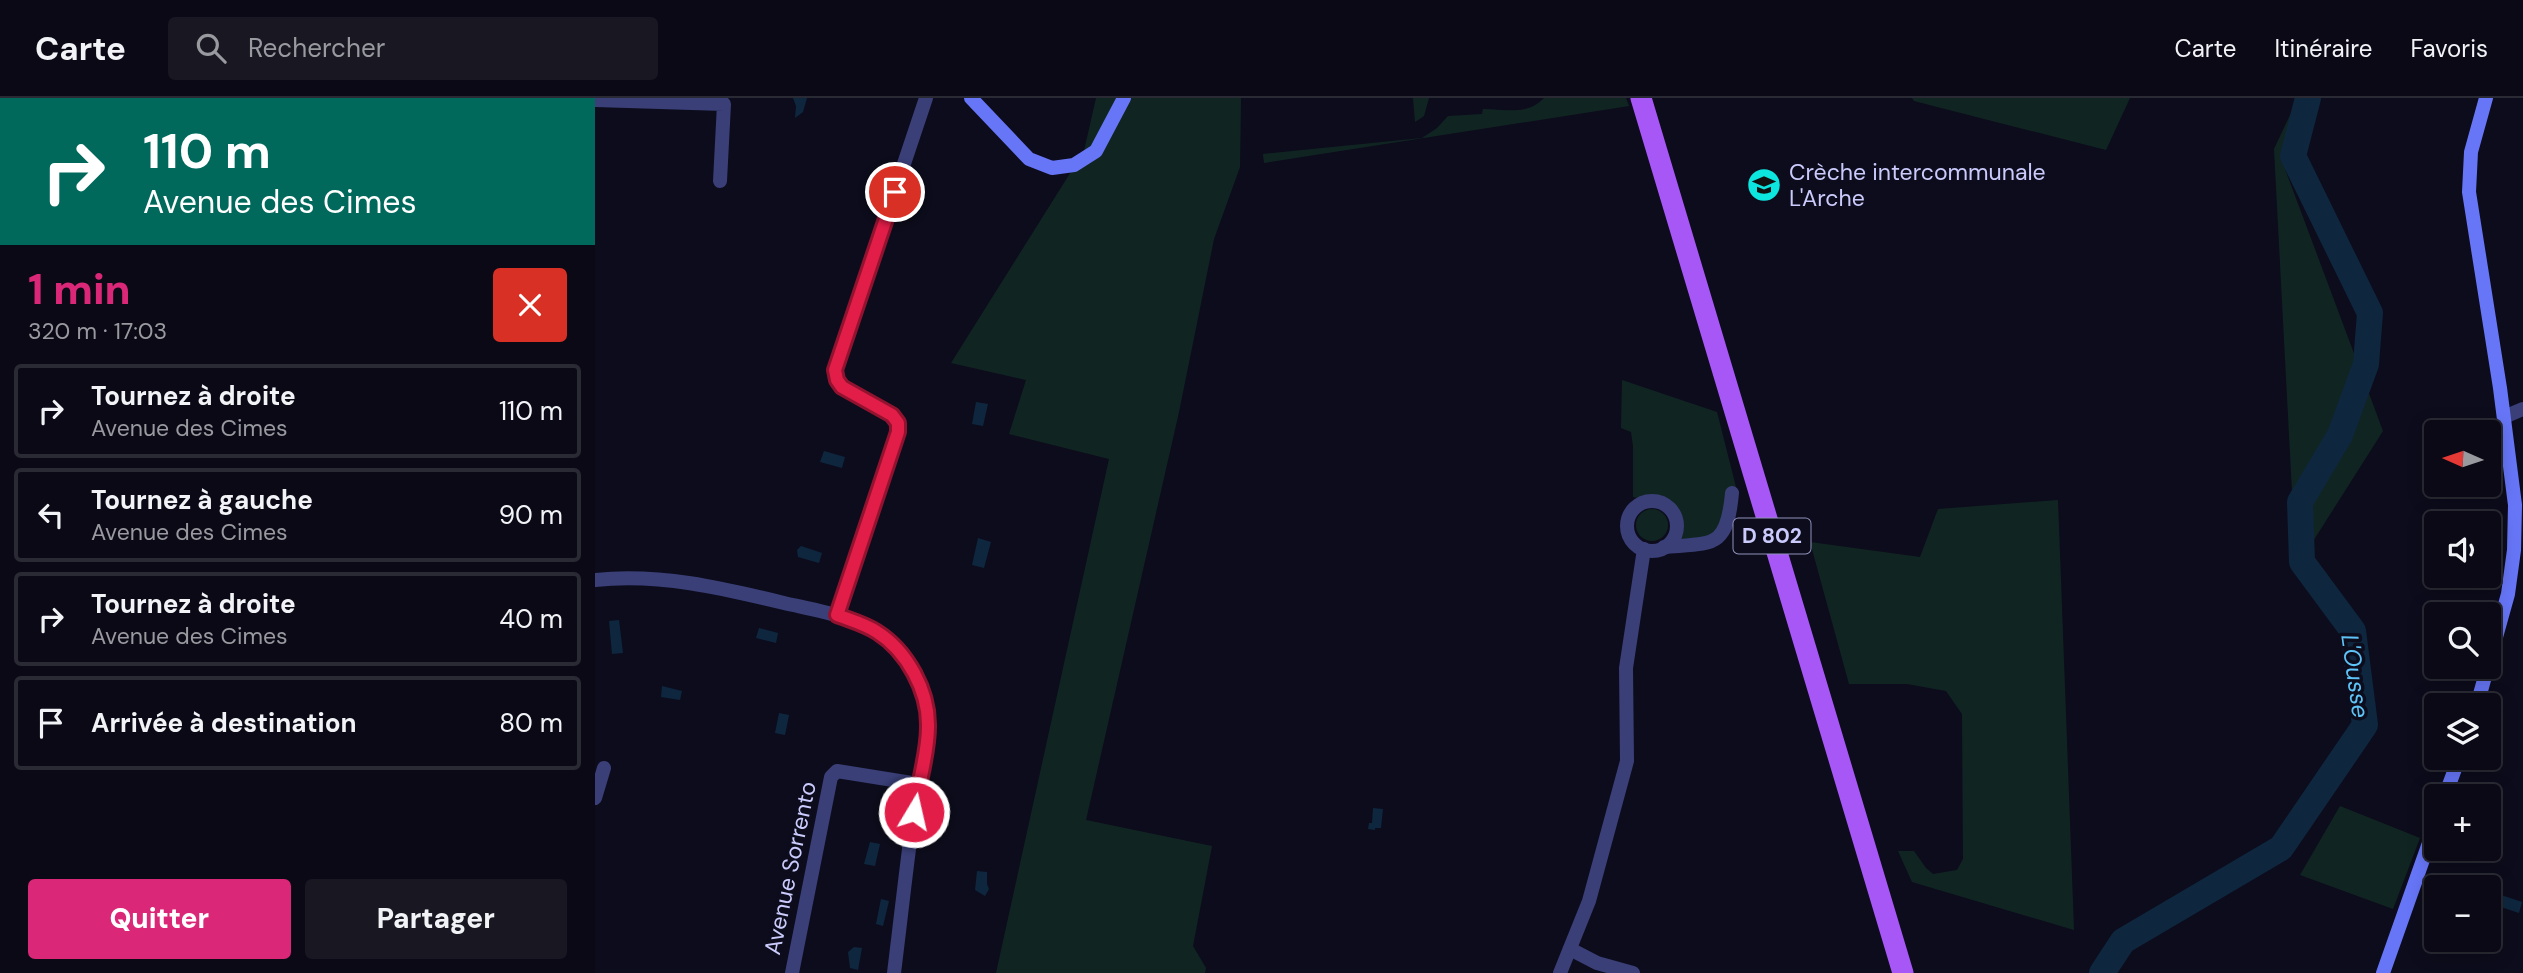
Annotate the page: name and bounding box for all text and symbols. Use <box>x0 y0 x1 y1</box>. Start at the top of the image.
search box <box>168 17 658 80</box>
text: Carte <box>35 27 126 70</box>
icon: search <box>192 29 230 67</box>
text: Rechercher <box>248 31 385 65</box>
text: Carte <box>2175 33 2236 64</box>
text: Itinéraire <box>2274 33 2372 64</box>
text: Favoris <box>2410 33 2488 64</box>
text: 110 m <box>143 119 271 183</box>
icon: right <box>28 126 119 217</box>
place label: Crèche intercommunale L'Arche <box>1789 157 2046 213</box>
pin <box>865 162 925 222</box>
school or university icon: Crèche intercommunale L'Arche <box>1745 166 1783 204</box>
icon: arrive <box>876 173 914 211</box>
text: Avenue des Cimes <box>143 181 416 223</box>
text: 1 min <box>28 262 131 317</box>
button: close <box>493 268 567 342</box>
text: 320 m · 17:03 <box>28 316 167 346</box>
text: Tournez à droite <box>91 379 296 413</box>
icon: right <box>32 392 70 430</box>
text: 110 m <box>499 394 563 428</box>
text: Avenue des Cimes <box>91 413 288 443</box>
north arrow <box>2424 420 2501 497</box>
map controls <box>2424 420 2501 952</box>
text: Tournez à gauche <box>91 483 313 517</box>
icon: left <box>32 496 70 534</box>
text: 90 m <box>499 498 563 532</box>
button: sound <box>2424 511 2501 588</box>
text: Avenue des Cimes <box>91 517 288 547</box>
road number: D 802 <box>1733 518 1811 554</box>
text: Tournez à droite <box>91 587 296 621</box>
icon: right <box>32 600 70 638</box>
text: 40 m <box>499 602 563 636</box>
button: search <box>2424 602 2501 679</box>
text: Avenue des Cimes <box>91 621 288 651</box>
water label: L'Ousse <box>2334 632 2377 720</box>
button: layers <box>2424 693 2501 770</box>
icon: arrive <box>32 704 70 742</box>
text: Arrivée à destination <box>91 706 357 740</box>
text: 80 m <box>499 706 563 740</box>
position arrow <box>877 775 951 849</box>
street label: Avenue Sorrento <box>757 779 823 957</box>
button: + <box>2424 784 2501 861</box>
button: − <box>2424 875 2501 952</box>
button: Quitter <box>28 879 291 959</box>
button: Partager <box>305 879 567 959</box>

